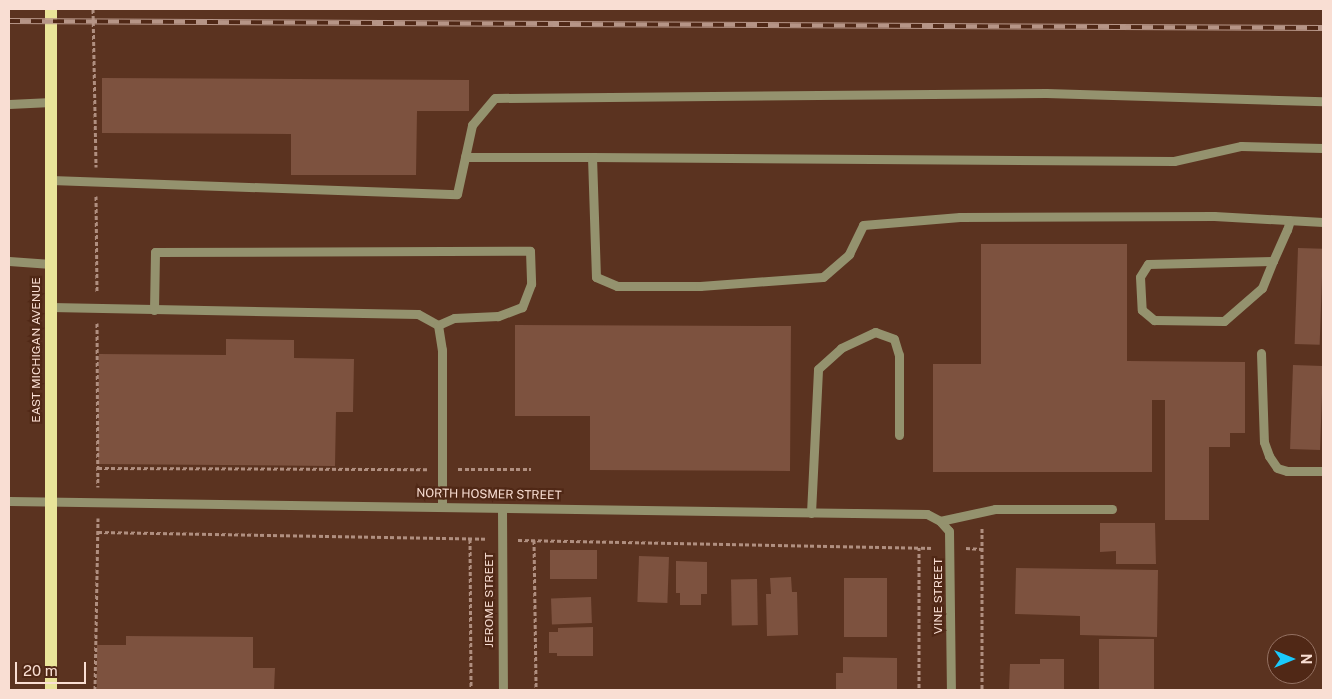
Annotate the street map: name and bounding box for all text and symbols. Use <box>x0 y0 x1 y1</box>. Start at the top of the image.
street label: EAST MICHIGAN AVENUE <box>30 277 44 423</box>
street label: NORTH HOSMER STREET <box>416 487 562 503</box>
street label: JEROME STREET <box>483 552 497 648</box>
street label: VINE STREET <box>932 558 946 634</box>
north arrow <box>1267 634 1317 684</box>
scale bar <box>18 652 89 684</box>
text: N <box>1298 654 1314 664</box>
text: 20 m <box>23 662 58 679</box>

